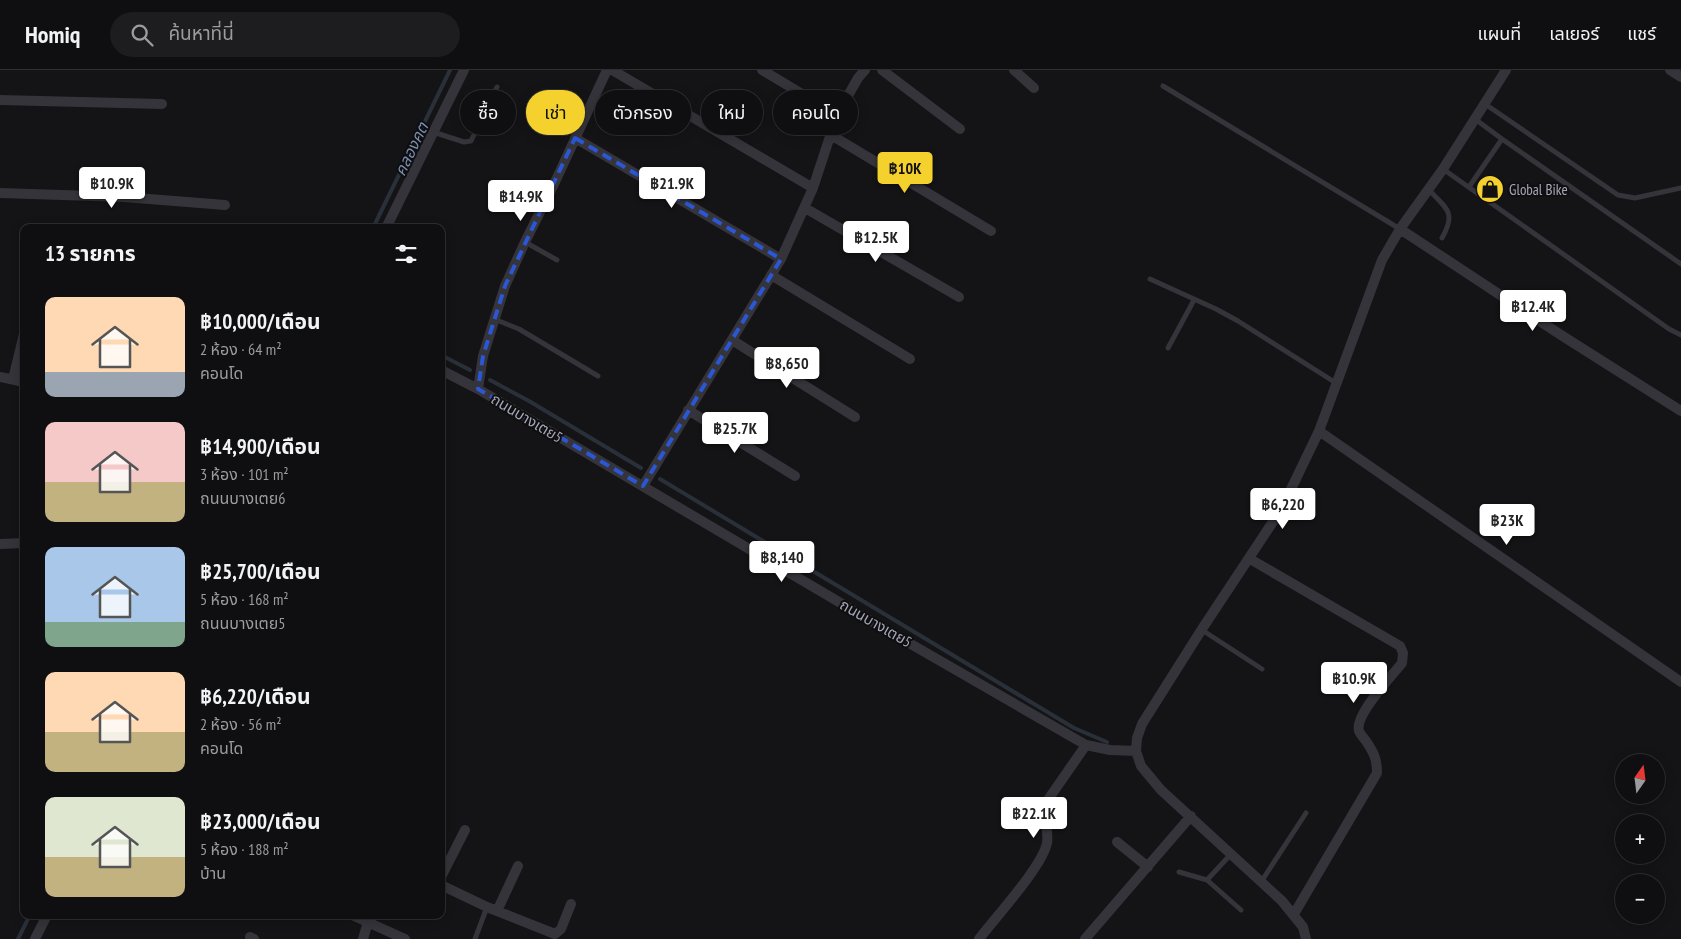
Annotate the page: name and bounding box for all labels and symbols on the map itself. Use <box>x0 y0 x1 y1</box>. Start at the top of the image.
water label: คลองคต <box>390 118 433 179</box>
pin: ฿10K <box>875 152 935 194</box>
pin: ฿10.9K <box>71 166 153 209</box>
pin: ฿21.9K <box>631 166 713 209</box>
shop icon: Global Bike <box>1475 174 1505 204</box>
pin: ฿14.9K <box>480 180 562 222</box>
place label: Global Bike <box>1509 180 1568 199</box>
pin: ฿12.5K <box>835 220 917 263</box>
pin: ฿12.4K <box>1492 290 1574 332</box>
pin: ฿8,650 <box>746 346 828 389</box>
street label: ถนนบางเตย5 <box>488 389 566 447</box>
pin: ฿25.7K <box>694 412 776 454</box>
pin: ฿6,220 <box>1242 488 1324 530</box>
pin: ฿23K <box>1477 504 1537 546</box>
pin: ฿8,140 <box>741 540 823 583</box>
street label: ถนนบางเตย5 <box>837 595 915 651</box>
pin: ฿10.9K <box>1313 662 1395 704</box>
north arrow <box>1615 754 1665 804</box>
pin: ฿22.1K <box>993 796 1075 839</box>

